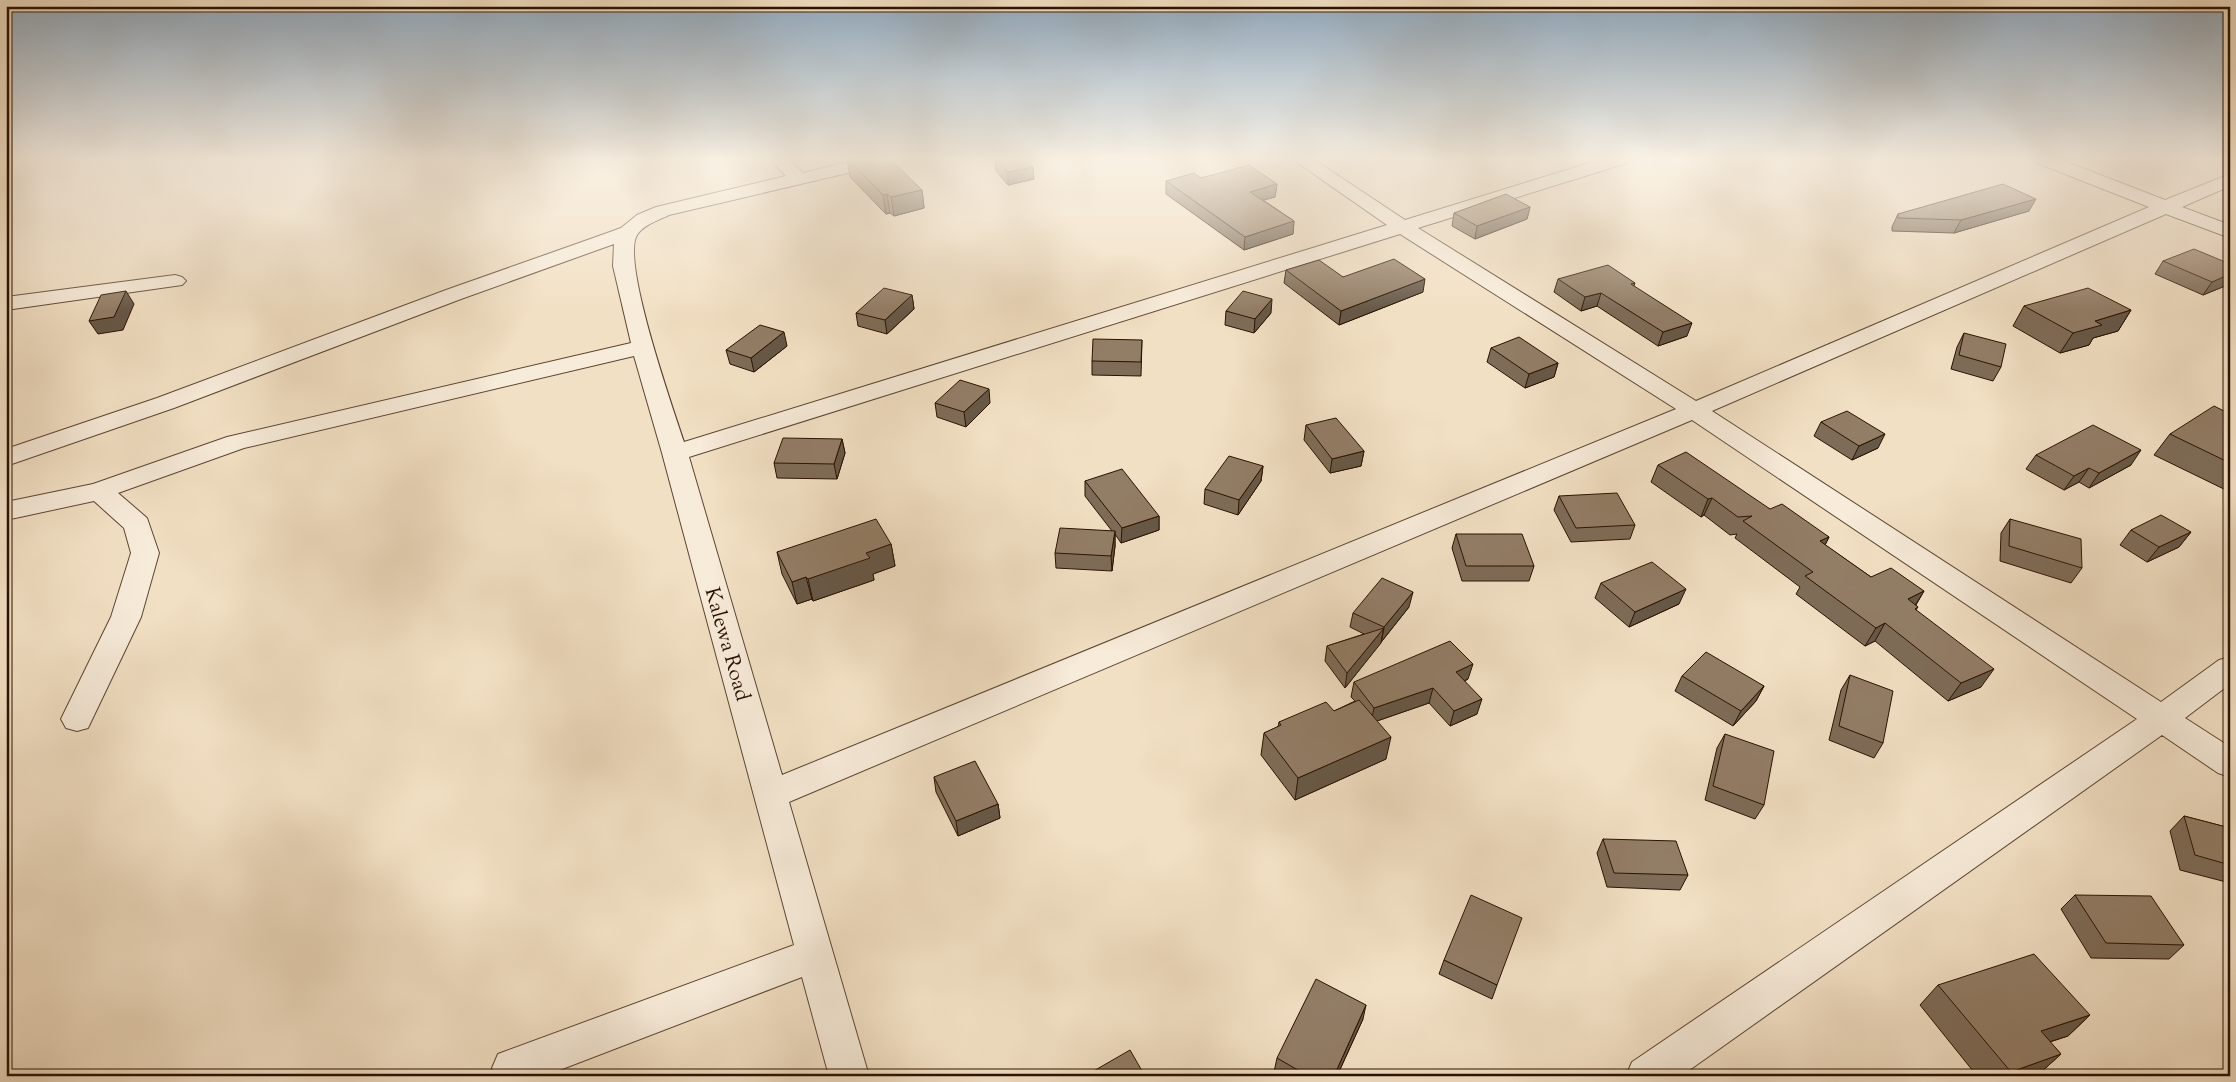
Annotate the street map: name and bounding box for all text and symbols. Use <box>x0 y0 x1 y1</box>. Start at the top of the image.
street label: Kalewa Road <box>696 584 757 705</box>

